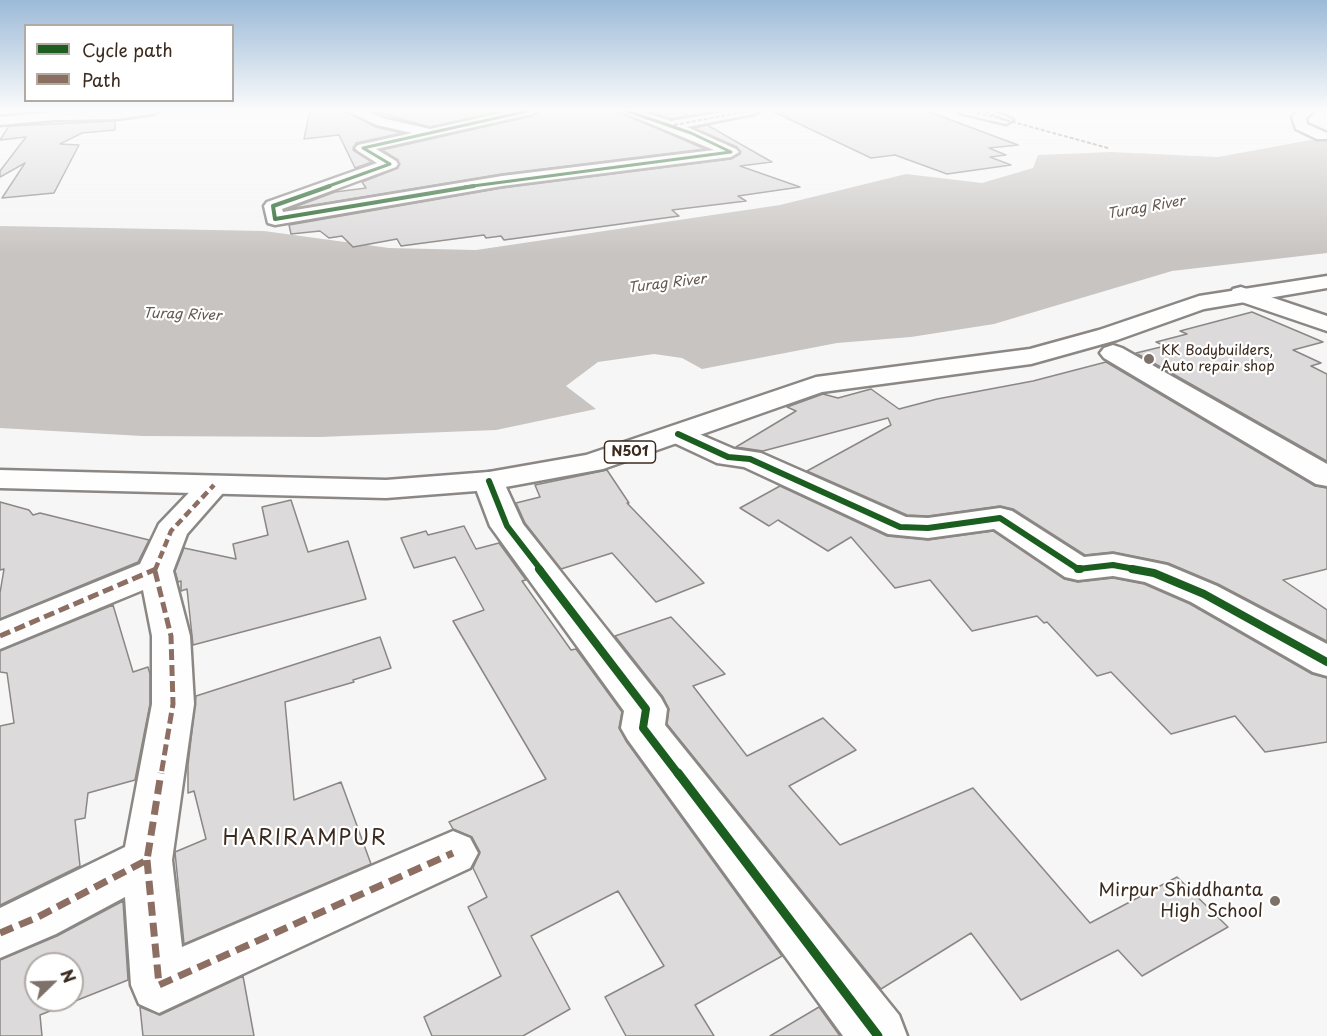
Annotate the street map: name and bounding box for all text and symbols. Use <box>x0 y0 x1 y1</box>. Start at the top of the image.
legend <box>24 24 234 102</box>
text: Cycle path <box>82 36 173 63</box>
text: Path <box>82 66 121 93</box>
water label: Turag River <box>1106 193 1186 223</box>
water label: Turag River <box>627 271 707 297</box>
water label: Turag River <box>143 305 221 325</box>
place label: KK Bodybuilders, Auto repair shop <box>1161 343 1275 376</box>
marker: KK Bodybuilders, Auto repair shop <box>1142 352 1156 366</box>
road number: N501 <box>604 441 656 463</box>
district label: HARIRAMPUR <box>222 826 388 852</box>
place label: Mirpur Shiddhanta High School <box>1098 880 1263 922</box>
marker: Mirpur Shiddhanta High School <box>1268 894 1282 908</box>
north arrow <box>24 952 84 1012</box>
text: N <box>55 965 82 986</box>

